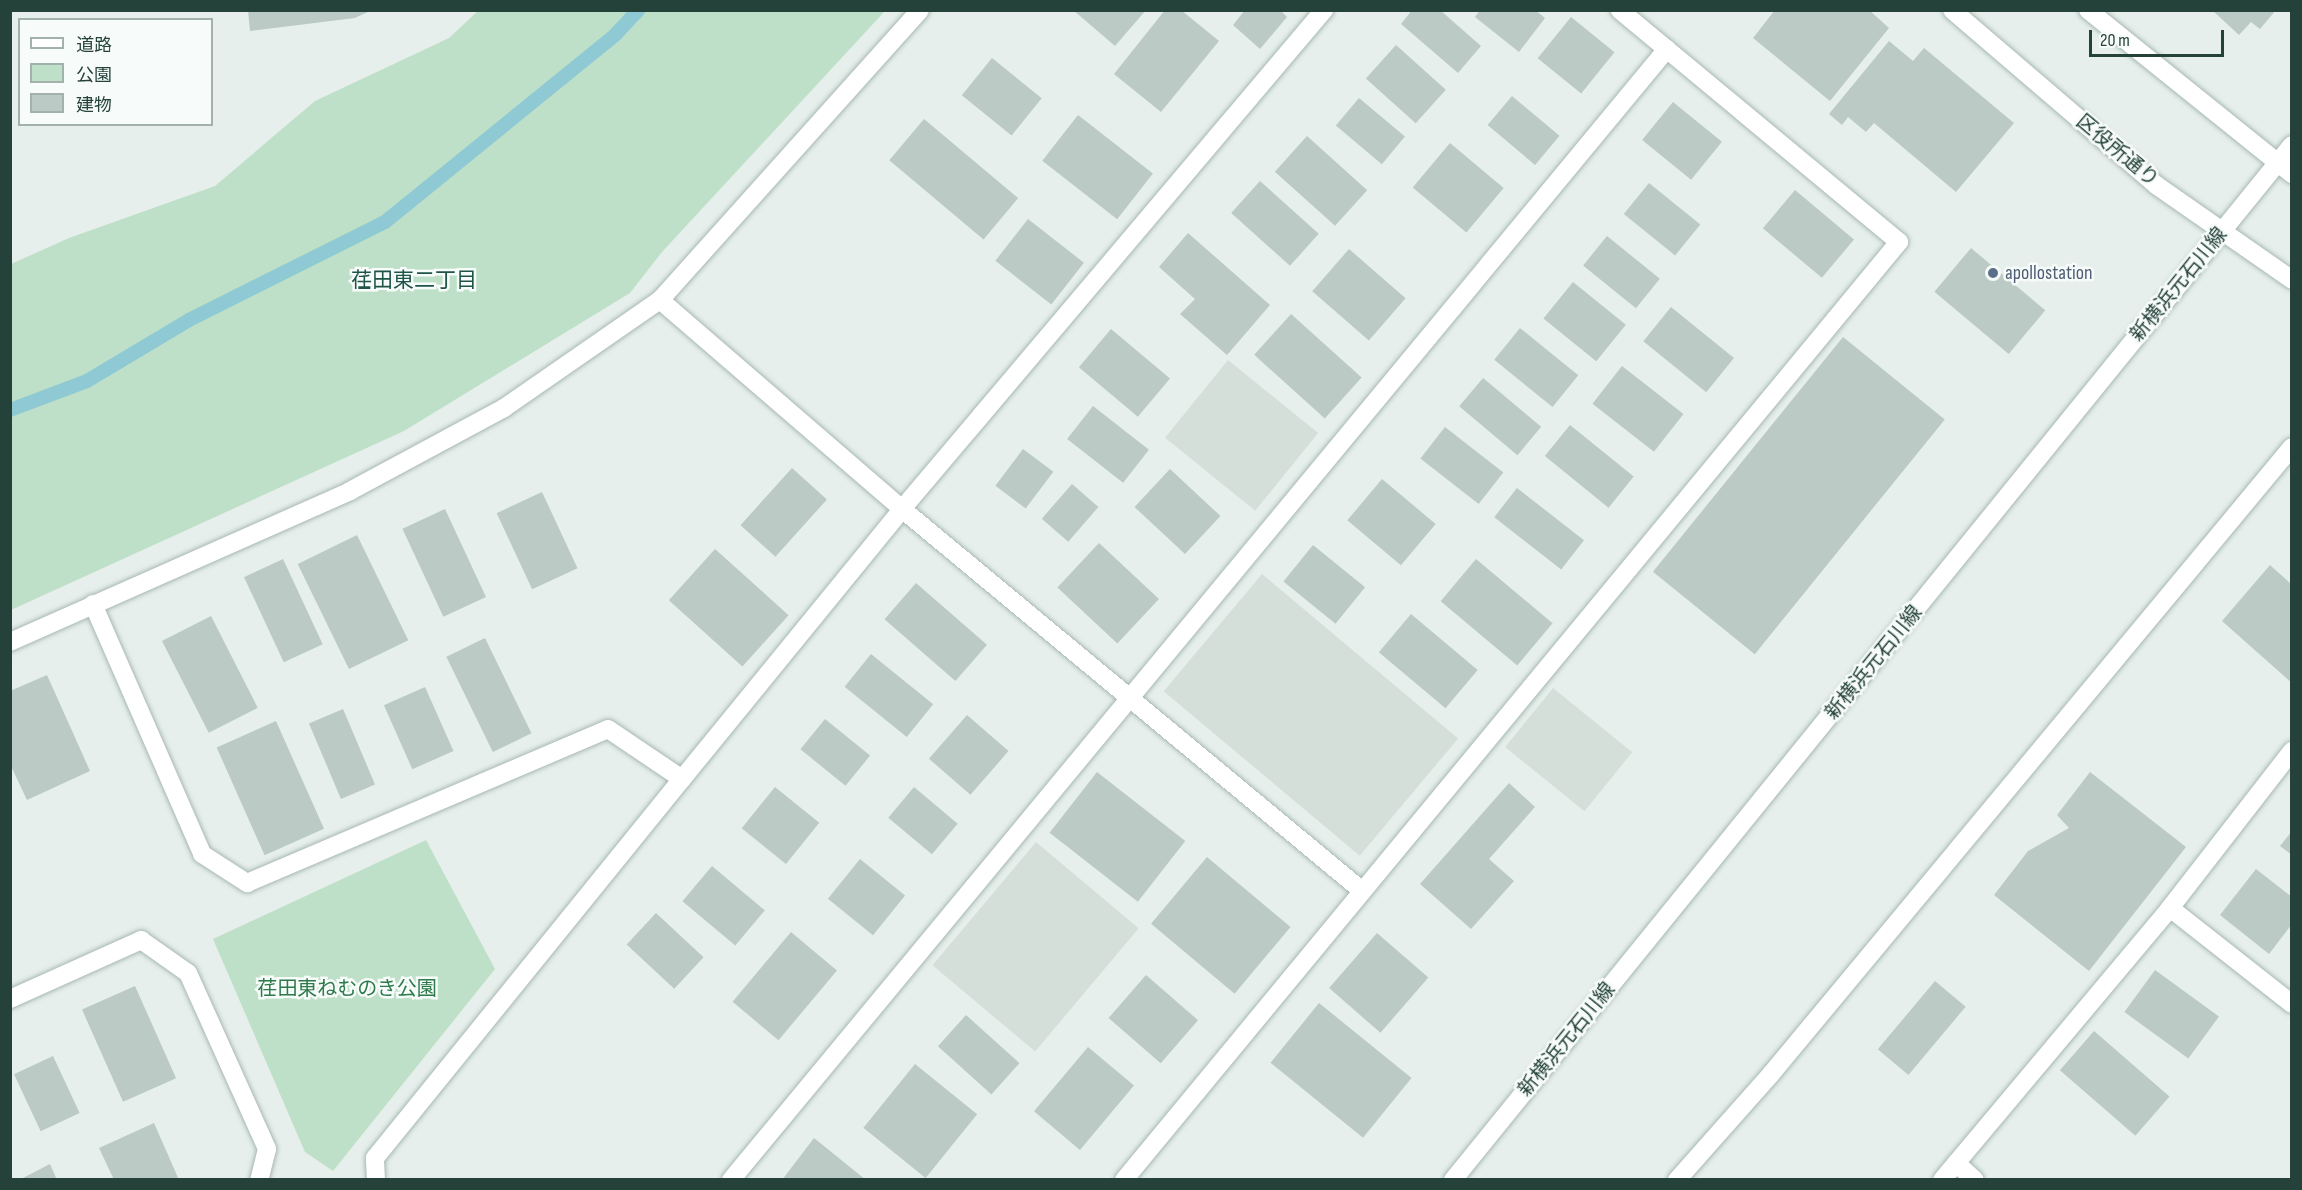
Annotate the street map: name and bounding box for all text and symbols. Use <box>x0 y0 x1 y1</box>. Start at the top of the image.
legend <box>18 18 213 126</box>
scale bar <box>2092 18 2227 56</box>
text: 20 m <box>2100 30 2130 51</box>
text: 道路 <box>76 35 112 56</box>
text: 公園 <box>76 65 112 86</box>
text: 建物 <box>76 95 112 116</box>
street label: 区役所通り <box>2071 110 2163 192</box>
street label: 新横浜元石川線 <box>2126 223 2232 347</box>
place label: apollostation <box>2005 261 2093 285</box>
marker: apollostation <box>1986 266 2000 280</box>
district label: 荏田東二丁目 <box>351 268 477 294</box>
street label: 新横浜元石川線 <box>1821 601 1927 725</box>
park label: 荏田東ねむのき公園 <box>257 977 437 1001</box>
street label: 新横浜元石川線 <box>1514 978 1620 1102</box>

